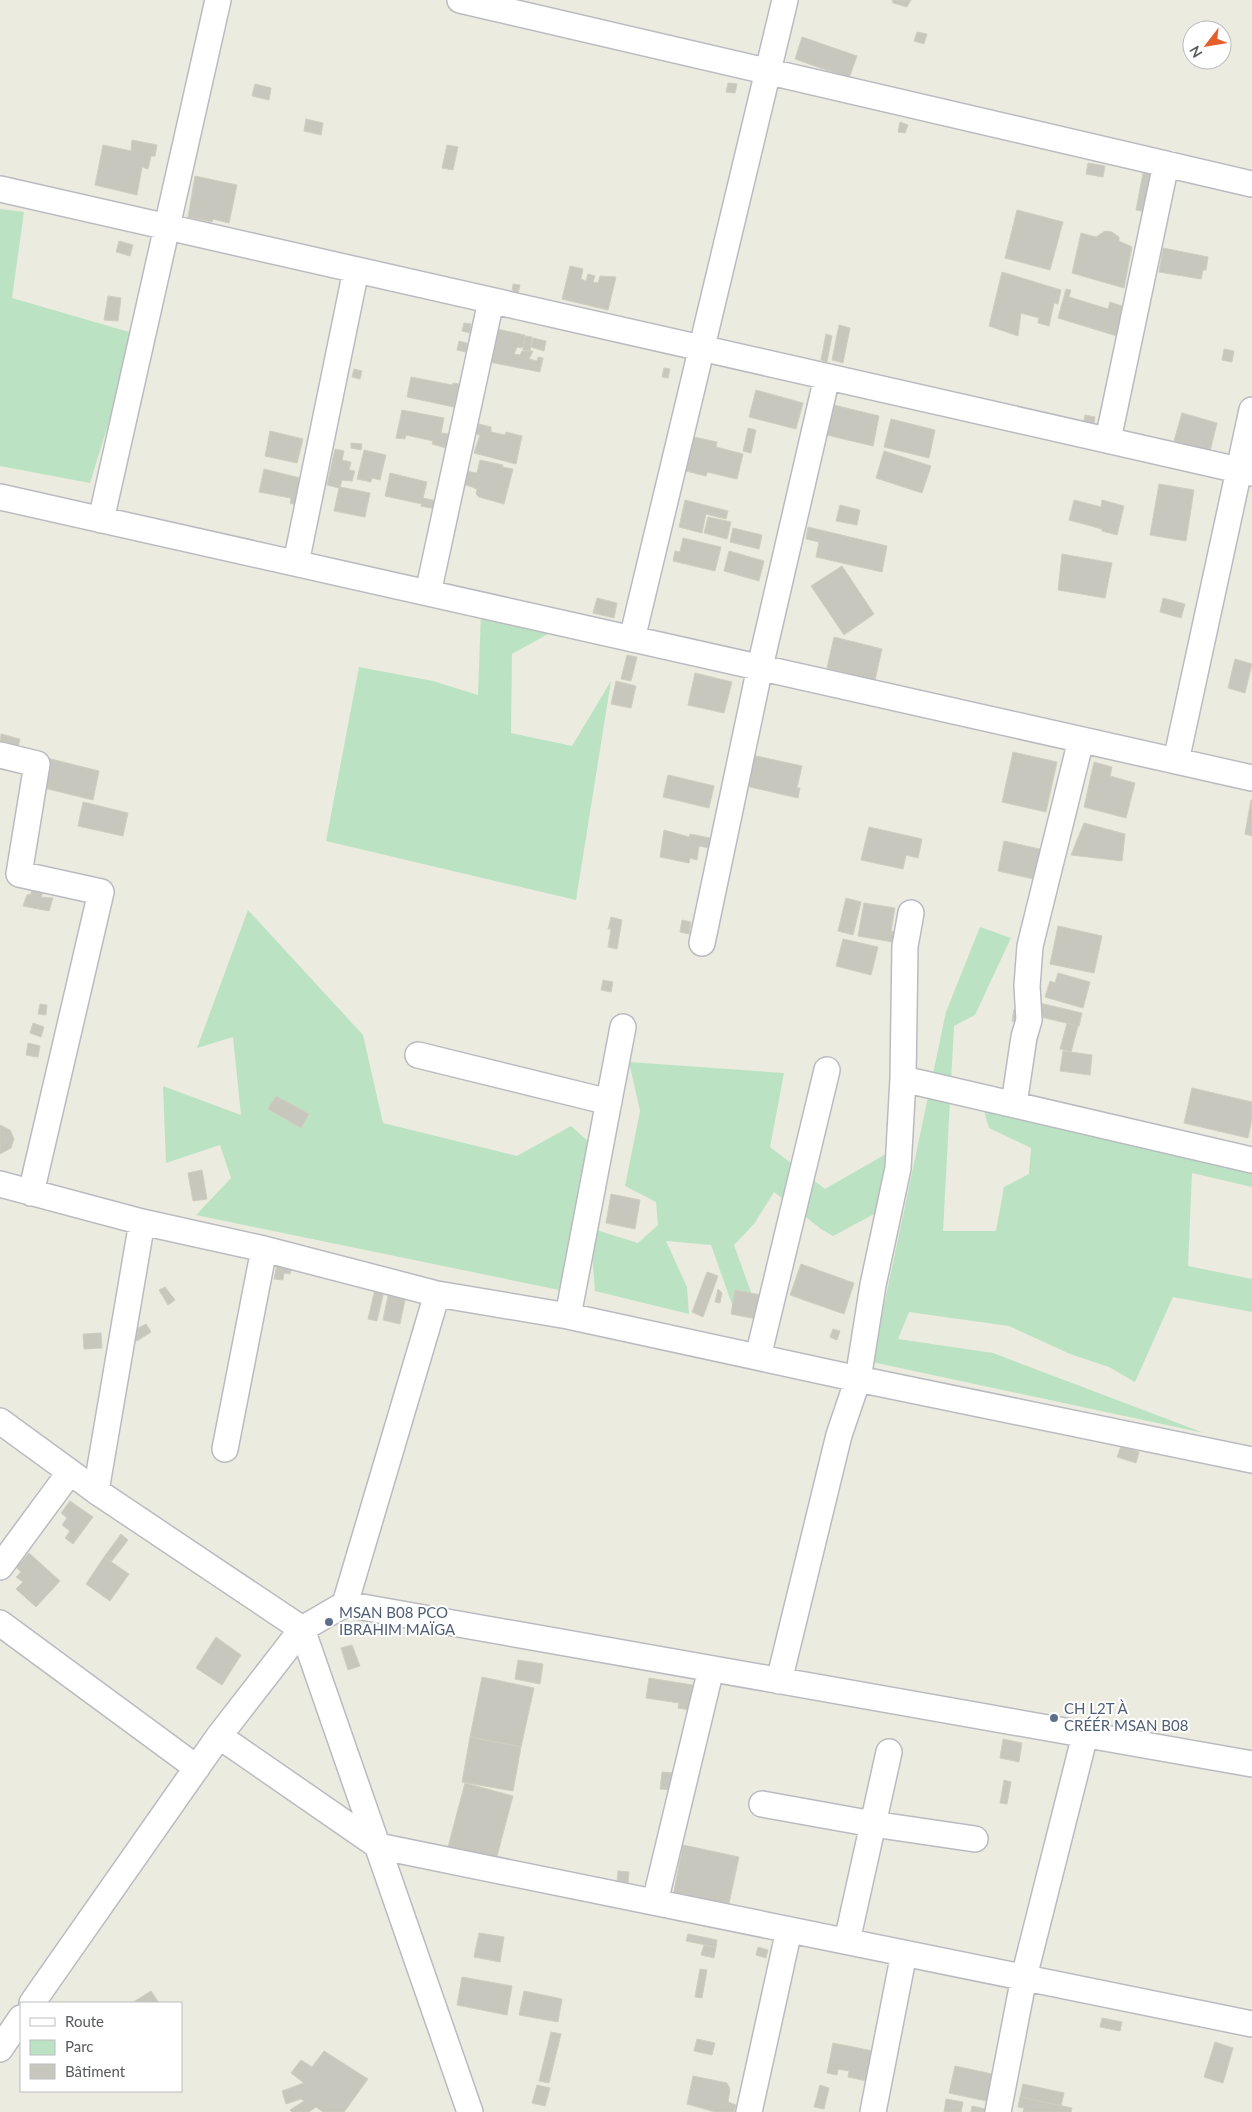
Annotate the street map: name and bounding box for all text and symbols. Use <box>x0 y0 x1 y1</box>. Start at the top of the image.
north arrow <box>1182 20 1232 70</box>
text: N <box>1185 43 1205 61</box>
place label: MSAN B08 PCO IBRAHIM MAÏGA <box>339 1603 456 1638</box>
marker: MSAN B08 PCO IBRAHIM MAÏGA <box>323 1616 335 1628</box>
place label: CH L2T À CRÉÉR MSAN B08 <box>1064 1699 1188 1734</box>
marker: CH L2T À CRÉÉR MSAN B08 <box>1048 1712 1060 1724</box>
legend <box>20 2002 182 2092</box>
text: Route <box>65 2012 104 2030</box>
text: Parc <box>65 2037 94 2055</box>
text: Bâtiment <box>65 2062 126 2080</box>

